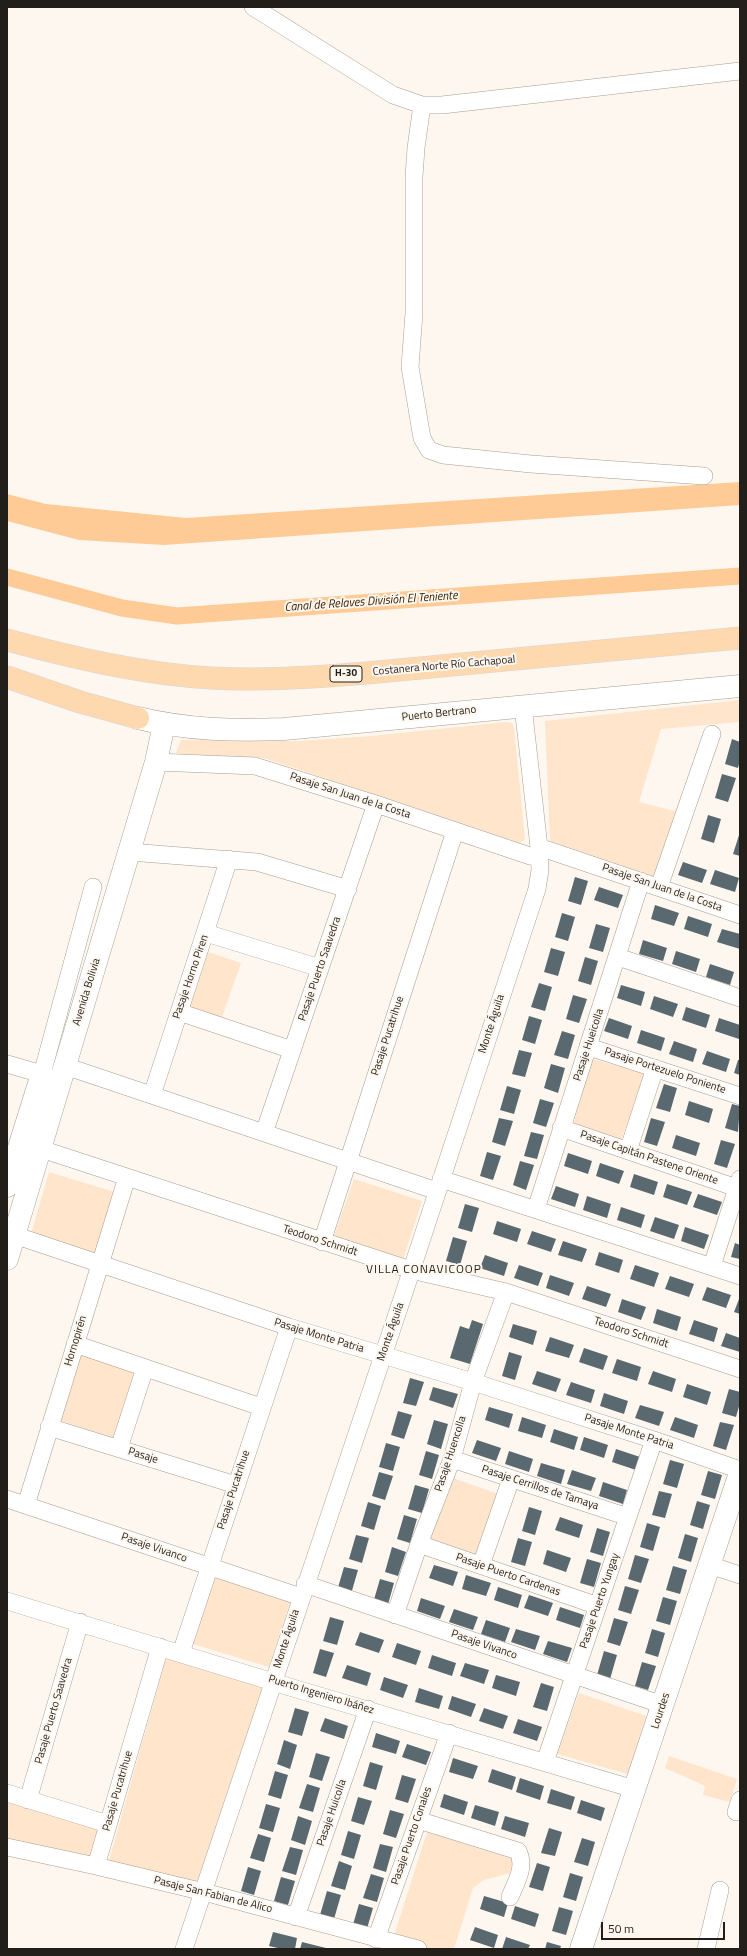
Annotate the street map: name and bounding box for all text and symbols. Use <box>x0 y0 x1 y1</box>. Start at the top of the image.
water label: Canal de Relaves División El Teniente <box>284 589 458 615</box>
street label: Costanera Norte Río Cachapoal <box>372 653 516 679</box>
road number: H-30 <box>330 666 362 682</box>
street label: Puerto Bertrano <box>401 704 477 724</box>
street label: Pasaje San Juan de la Costa <box>288 770 412 822</box>
street label: Pasaje San Juan de la Costa <box>600 861 724 915</box>
street label: Pasaje Puerto Saavedra <box>296 915 344 1023</box>
street label: Pasaje Horno Piren <box>170 933 212 1021</box>
street label: Avenida Bolivia <box>70 957 104 1027</box>
street label: Monte Águila <box>476 993 508 1055</box>
street label: Pasaje Pucatrihue <box>369 994 407 1078</box>
street label: Pasaje Hueicolla <box>571 1007 607 1083</box>
street label: Pasaje Portezuelo Poniente <box>603 1045 727 1097</box>
street label: Pasaje Capitán Pastene Oriente <box>578 1128 720 1188</box>
street label: Teodoro Schmidt <box>281 1223 359 1259</box>
district label: VILLA CONAVICOOP <box>366 1263 482 1277</box>
street label: Monte Águila <box>375 1301 407 1363</box>
street label: Hornopirén <box>62 1314 90 1368</box>
street label: Teodoro Schmidt <box>592 1315 670 1351</box>
street label: Pasaje Monte Patria <box>272 1316 366 1356</box>
street label: Pasaje Monte Patria <box>583 1411 675 1453</box>
street label: Pasaje Huencolla <box>433 1414 469 1494</box>
street label: Pasaje <box>126 1445 160 1467</box>
street label: Pasaje Pucatrihue <box>215 1448 253 1532</box>
street label: Pasaje Cerrillos de Tamaya <box>480 1463 600 1513</box>
street label: Pasaje Vivanco <box>119 1531 189 1565</box>
street label: Pasaje Puerto Cardenas <box>454 1551 562 1599</box>
street label: Pasaje Puerto Yungay <box>577 1551 623 1651</box>
street label: Monte Águila <box>271 1608 303 1670</box>
street label: Pasaje Vivanco <box>449 1628 519 1662</box>
street label: Pasaje Puerto Saavedra <box>33 1656 75 1766</box>
street label: Puerto Ingeniero Ibáñez <box>267 1673 375 1717</box>
street label: Lourdes <box>649 1691 673 1731</box>
street label: Pasaje Pucatrihue <box>100 1749 136 1833</box>
street label: Pasaje Huicolla <box>314 1778 350 1848</box>
street label: Pasaje Puerto Conales <box>389 1785 435 1887</box>
street label: Pasaje San Fabian de Alico <box>152 1874 274 1916</box>
scale bar <box>603 1914 727 1940</box>
text: 50 m <box>608 1919 634 1938</box>

